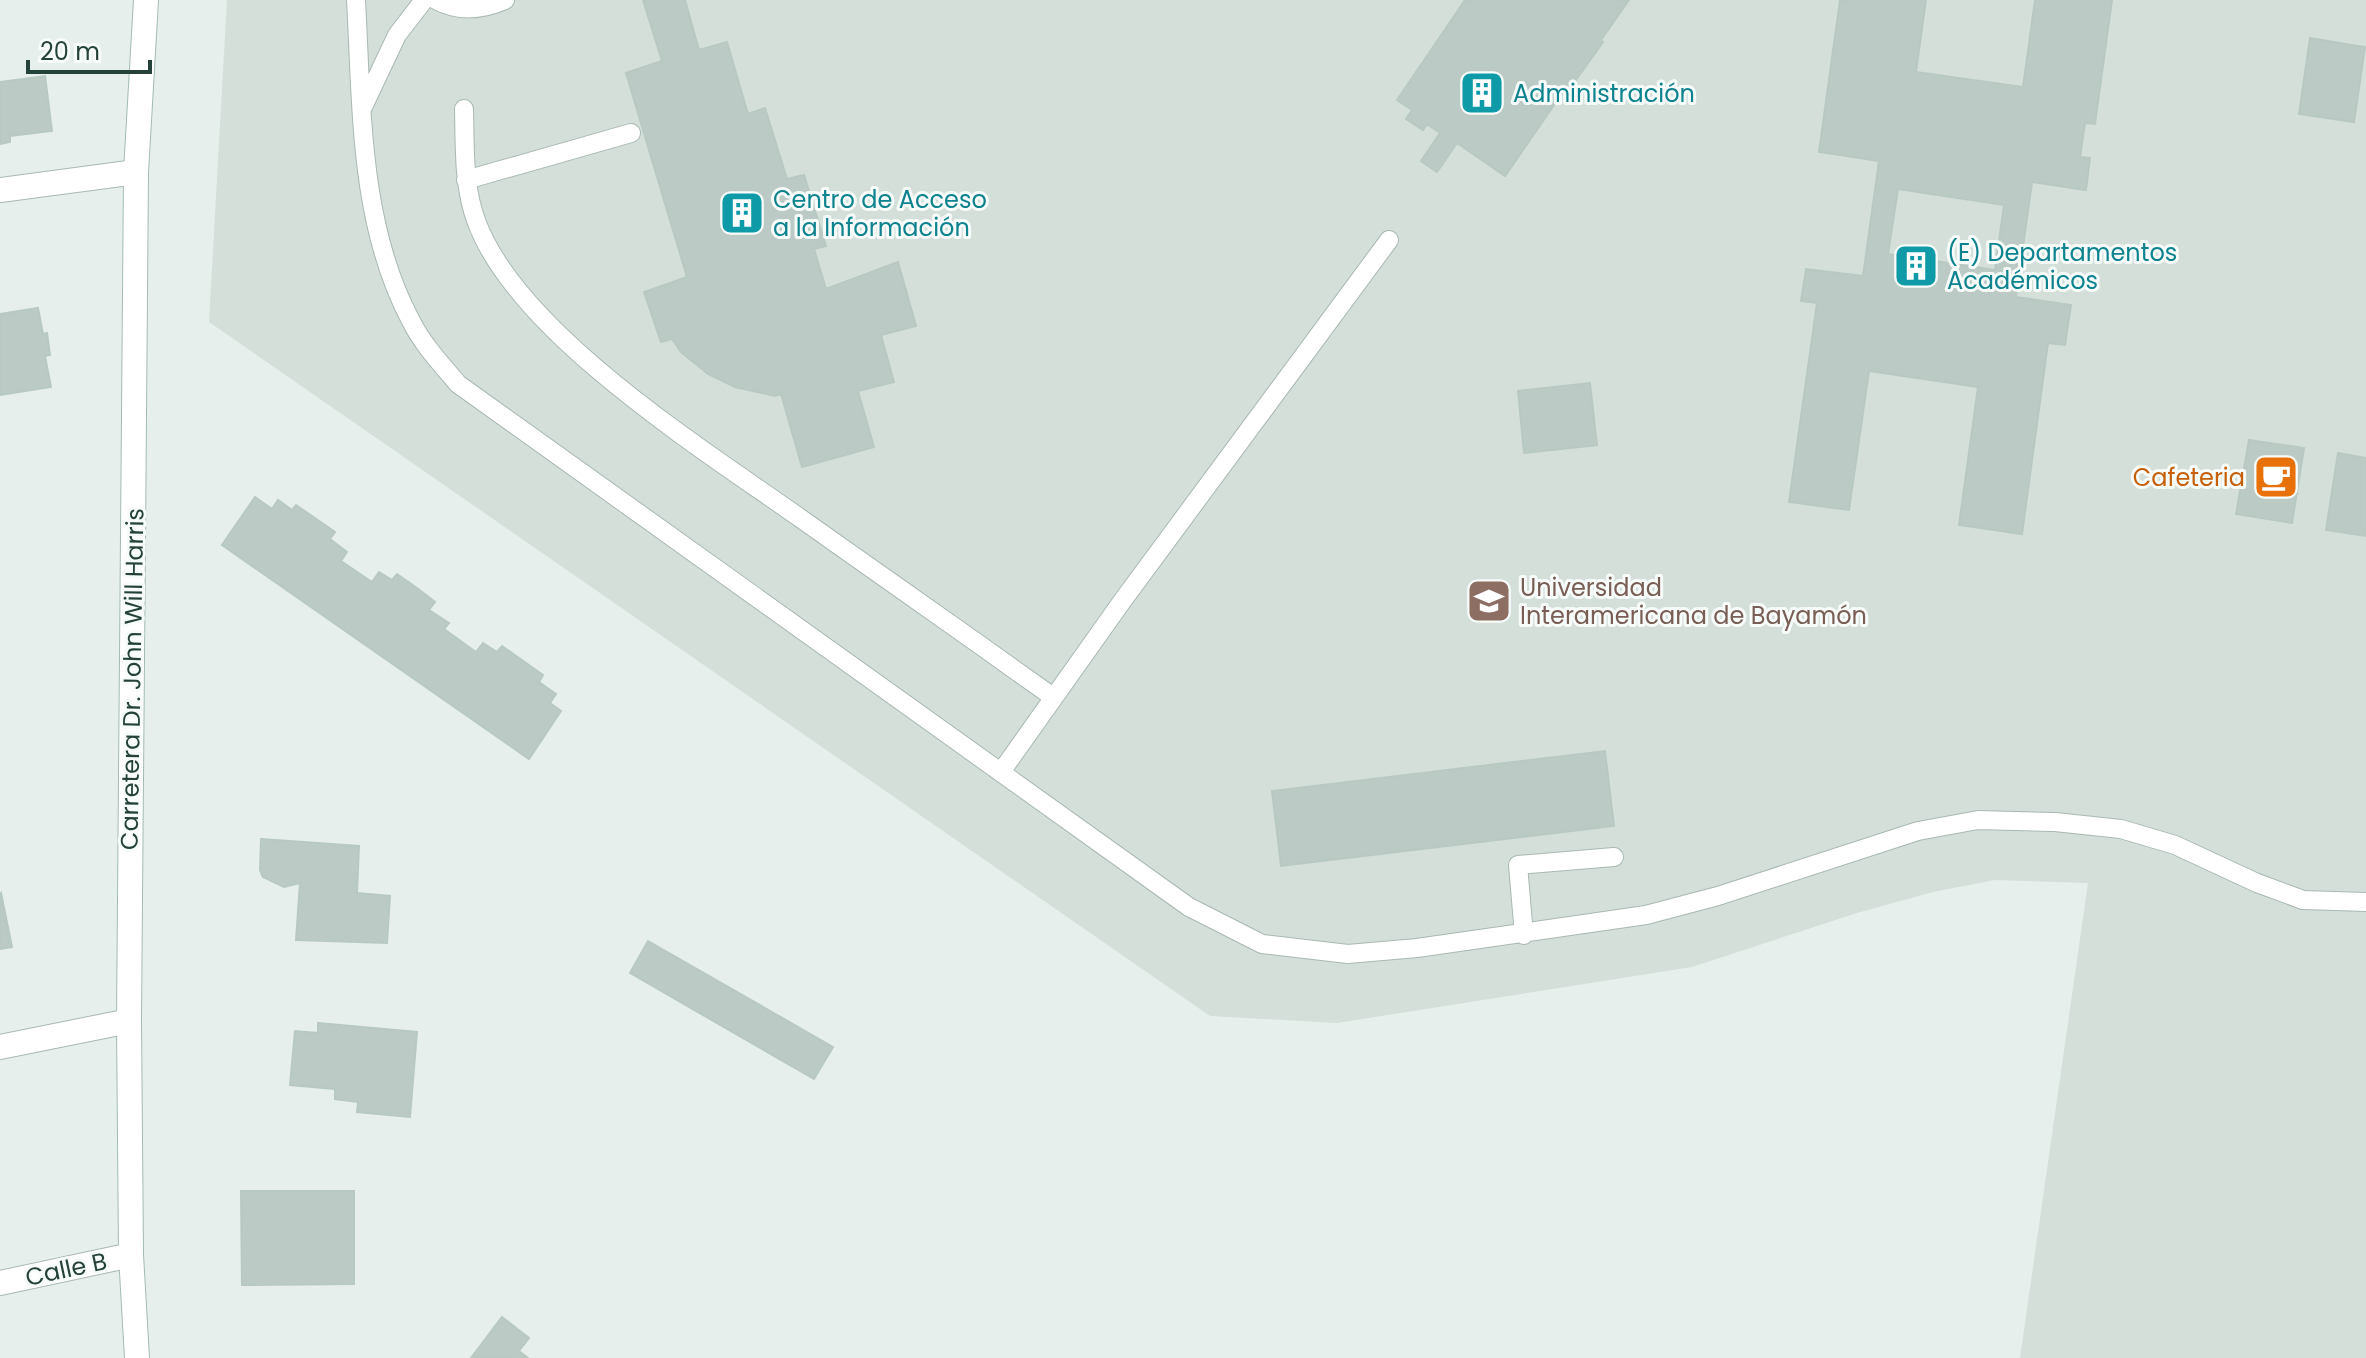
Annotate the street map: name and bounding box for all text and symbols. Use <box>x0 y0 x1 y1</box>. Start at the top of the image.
scale bar <box>28 24 150 74</box>
text: 20 m <box>40 35 100 68</box>
building icon: Administración <box>1458 69 1506 117</box>
place label: Administración <box>1513 77 1695 110</box>
place label: Centro de Acceso a la Información <box>773 183 987 244</box>
building icon: Centro de Acceso a la Información <box>718 189 766 237</box>
place label: (E) Departamentos Académicos <box>1947 236 2177 297</box>
building icon: (E) Departamentos Académicos <box>1892 242 1940 290</box>
cafe icon: Cafeteria <box>2252 453 2300 501</box>
place label: Cafeteria <box>2133 461 2245 494</box>
street label: Carretera Dr. John Will Harris <box>113 508 151 850</box>
place label: Universidad Interamericana de Bayamón <box>1520 571 1867 632</box>
school or university icon: Universidad Interamericana de Bayamón <box>1465 577 1513 625</box>
street label: Calle B <box>22 1244 110 1294</box>

